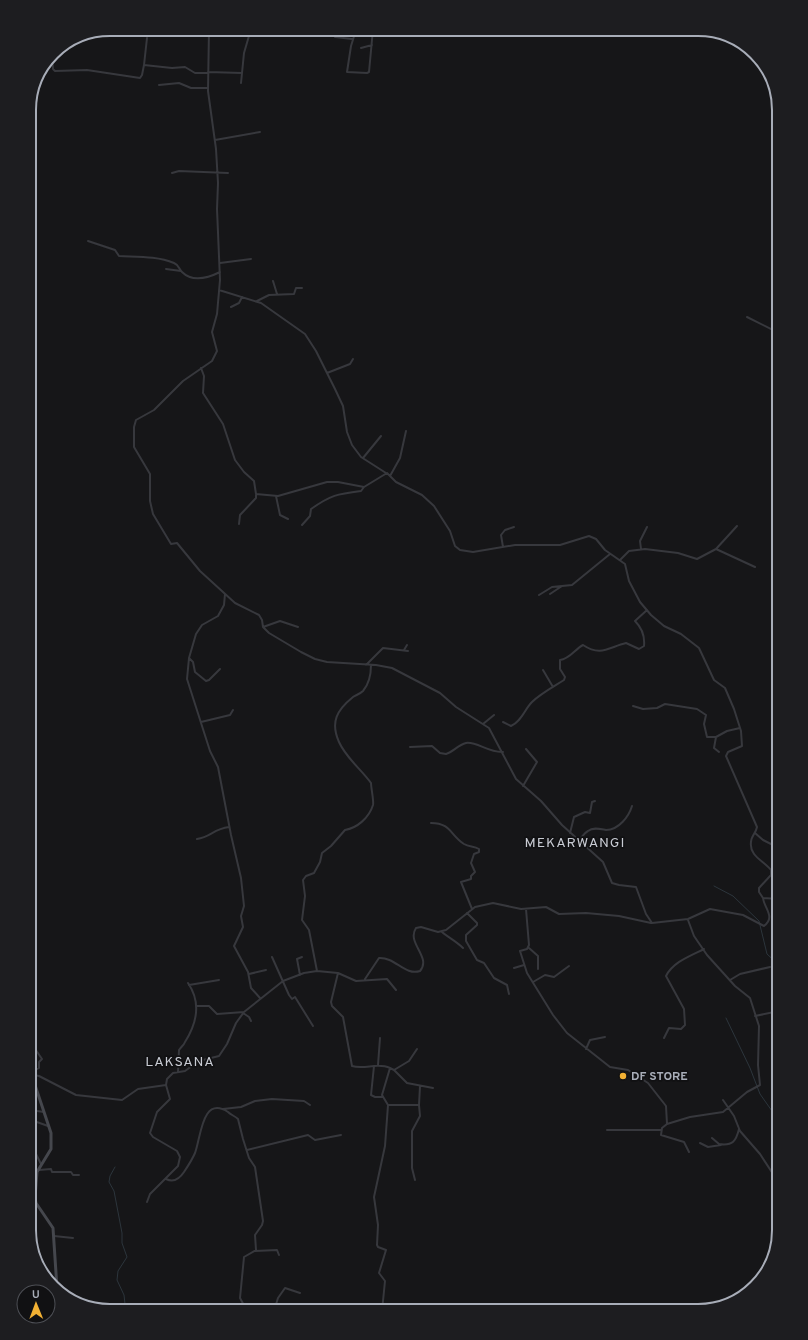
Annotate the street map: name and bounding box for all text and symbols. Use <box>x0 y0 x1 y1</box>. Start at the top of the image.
district label: MEKARWANGI <box>525 835 625 852</box>
district label: LAKSANA <box>145 1054 215 1071</box>
place label: DF STORE <box>631 1069 688 1085</box>
marker: DF STORE <box>618 1071 628 1081</box>
north arrow <box>16 1284 56 1324</box>
text: U <box>32 1288 40 1302</box>

